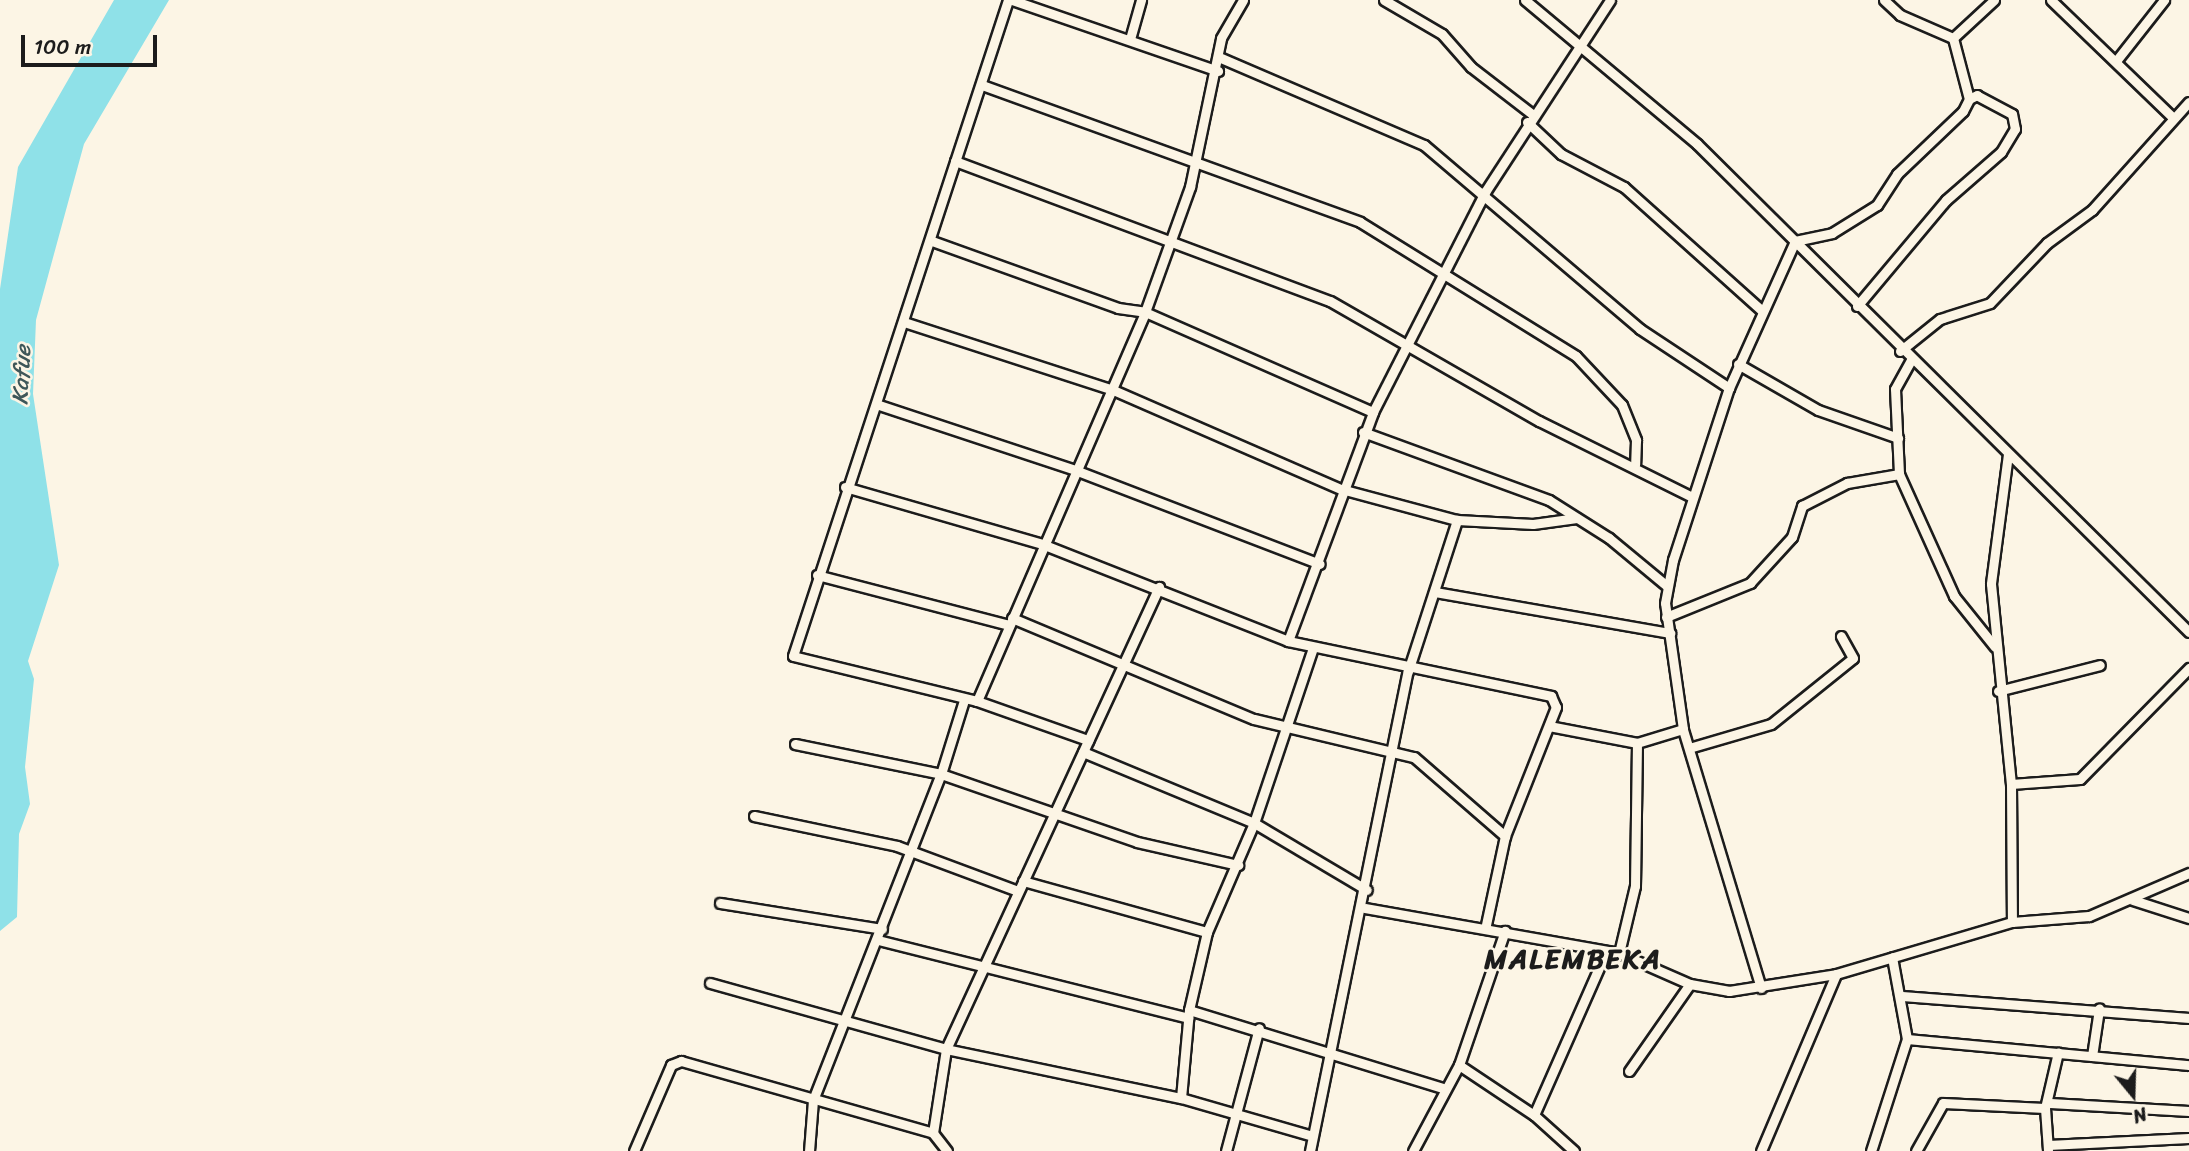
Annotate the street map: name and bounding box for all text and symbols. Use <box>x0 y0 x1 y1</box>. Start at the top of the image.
scale bar <box>24 21 161 65</box>
text: 100 m <box>34 28 91 66</box>
water label: Kafue <box>7 345 37 405</box>
district label: MALEMBEKA <box>1485 942 1661 976</box>
north arrow <box>2098 1060 2168 1130</box>
text: N <box>2128 1098 2152 1133</box>

